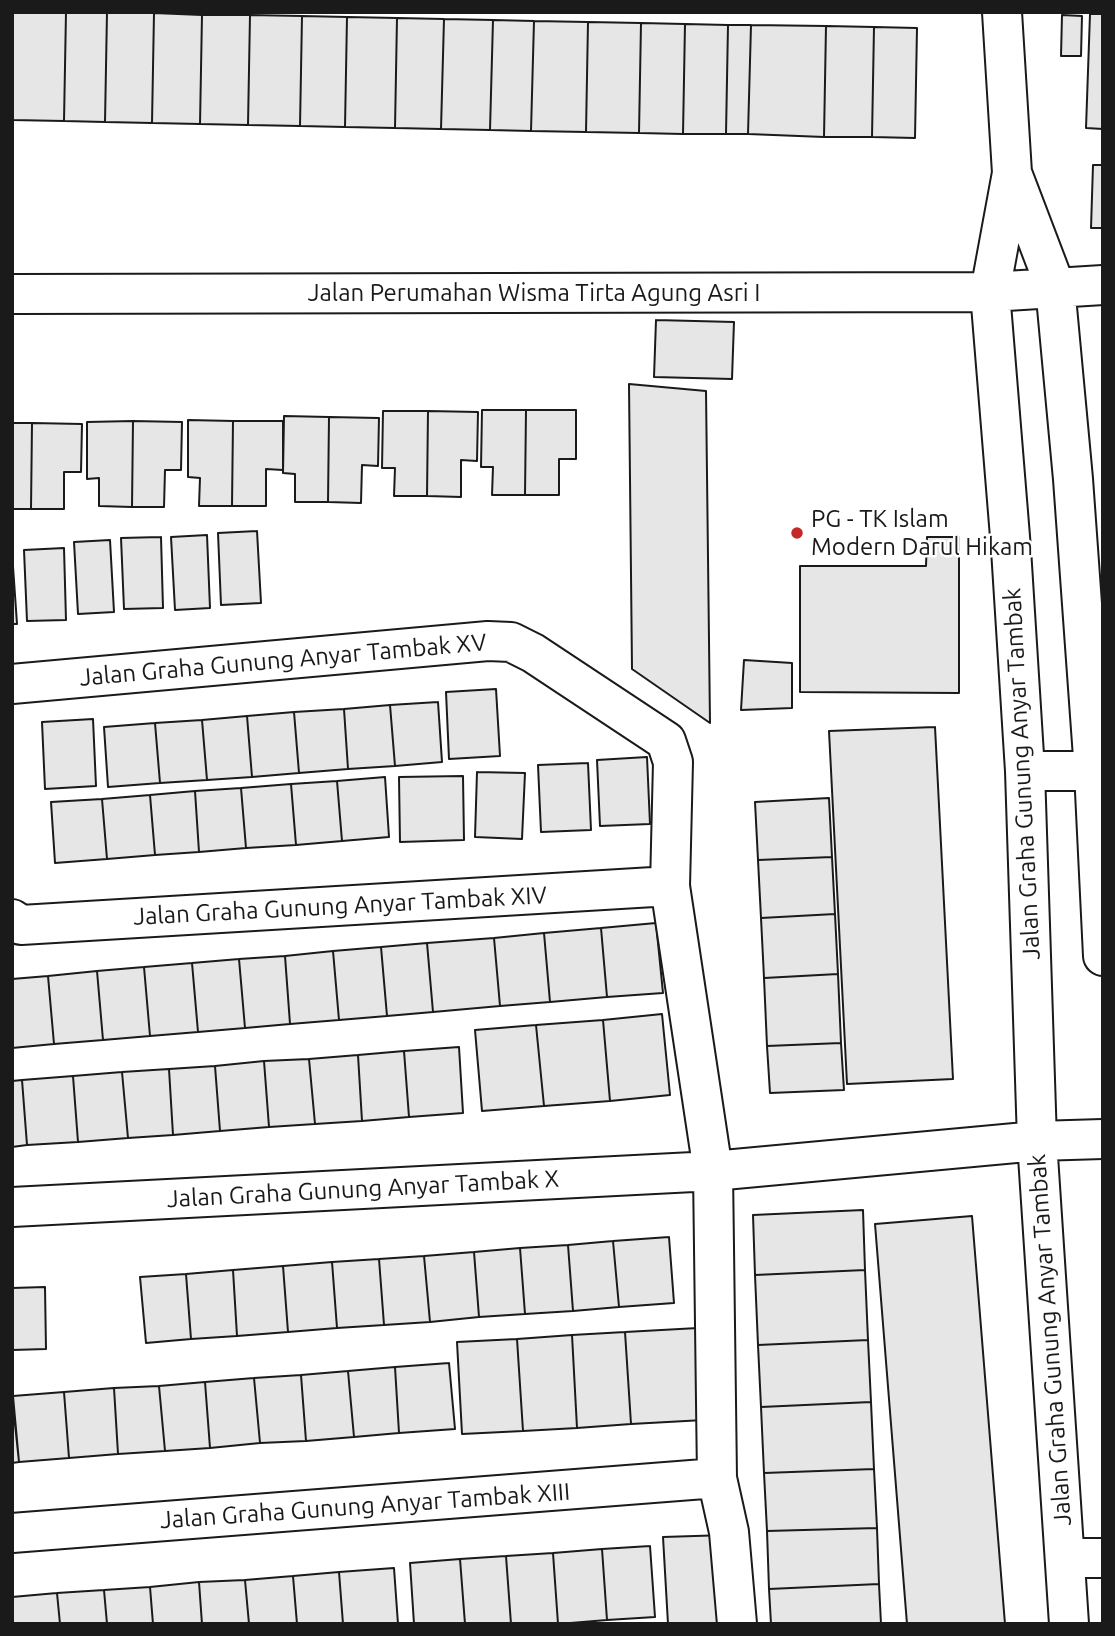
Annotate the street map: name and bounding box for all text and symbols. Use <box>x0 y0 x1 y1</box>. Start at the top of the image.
street label: Jalan Perumahan Wisma Tirta Agung Asri I <box>308 279 760 307</box>
place label: PG - TK Islam Modern Darul Hikam <box>811 505 1033 561</box>
marker: PG - TK Islam Modern Darul Hikam <box>789 525 805 541</box>
street label: Jalan Graha Gunung Anyar Tambak <box>998 587 1046 961</box>
street label: Jalan Graha Gunung Anyar Tambak XV <box>78 628 488 692</box>
street label: Jalan Graha Gunung Anyar Tambak XIV <box>132 881 548 931</box>
street label: Jalan Graha Gunung Anyar Tambak <box>1023 1153 1077 1527</box>
street label: Jalan Graha Gunung Anyar Tambak X <box>166 1164 560 1214</box>
street label: Jalan Graha Gunung Anyar Tambak XIII <box>159 1477 571 1535</box>

